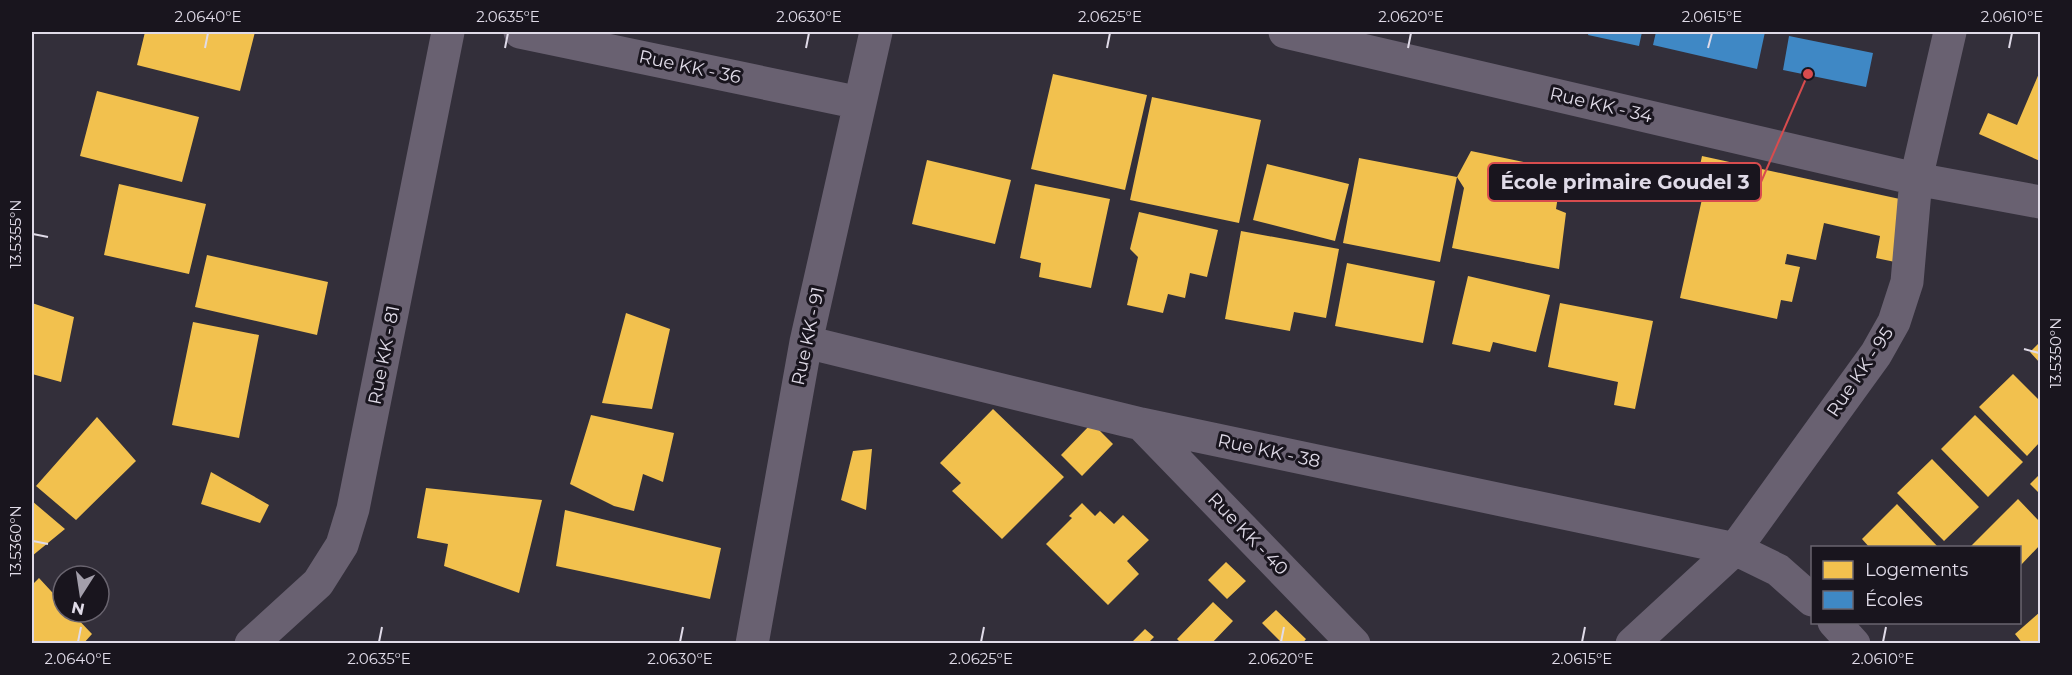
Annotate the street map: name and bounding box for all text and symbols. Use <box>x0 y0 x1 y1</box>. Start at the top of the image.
text: 2.0640°E <box>175 7 241 26</box>
text: 2.0635°E <box>476 7 540 26</box>
text: 2.0630°E <box>776 7 842 26</box>
text: 2.0625°E <box>1078 7 1142 26</box>
text: 2.0620°E <box>1378 7 1444 26</box>
text: 2.0615°E <box>1682 7 1742 26</box>
text: 2.0610°E <box>1981 7 2043 26</box>
street label: Rue KK - 36 <box>637 45 743 89</box>
street label: Rue KK - 34 <box>1548 83 1655 128</box>
callout: École primaire Goudel 3 <box>1488 163 1761 201</box>
text: École primaire Goudel 3 <box>1500 170 1750 194</box>
text: 13.5355°N <box>6 200 25 268</box>
street label: Rue KK - 91 <box>787 285 829 387</box>
street label: Rue KK - 81 <box>364 304 404 406</box>
text: 13.5350°N <box>2046 318 2065 388</box>
street label: Rue KK - 95 <box>1822 323 1898 421</box>
street label: Rue KK - 38 <box>1216 429 1322 473</box>
street label: Rue KK - 40 <box>1203 488 1293 580</box>
text: 13.5360°N <box>6 505 25 577</box>
legend <box>1811 546 2021 624</box>
text: Logements <box>1865 559 1968 581</box>
north arrow <box>51 564 111 624</box>
text: Écoles <box>1865 589 1923 611</box>
text: N <box>70 598 86 619</box>
text: 2.0640°E <box>45 649 111 668</box>
text: 2.0635°E <box>347 649 411 668</box>
text: 2.0630°E <box>647 649 713 668</box>
text: 2.0625°E <box>949 649 1013 668</box>
text: 2.0620°E <box>1248 649 1314 668</box>
text: 2.0615°E <box>1552 649 1612 668</box>
text: 2.0610°E <box>1852 649 1914 668</box>

